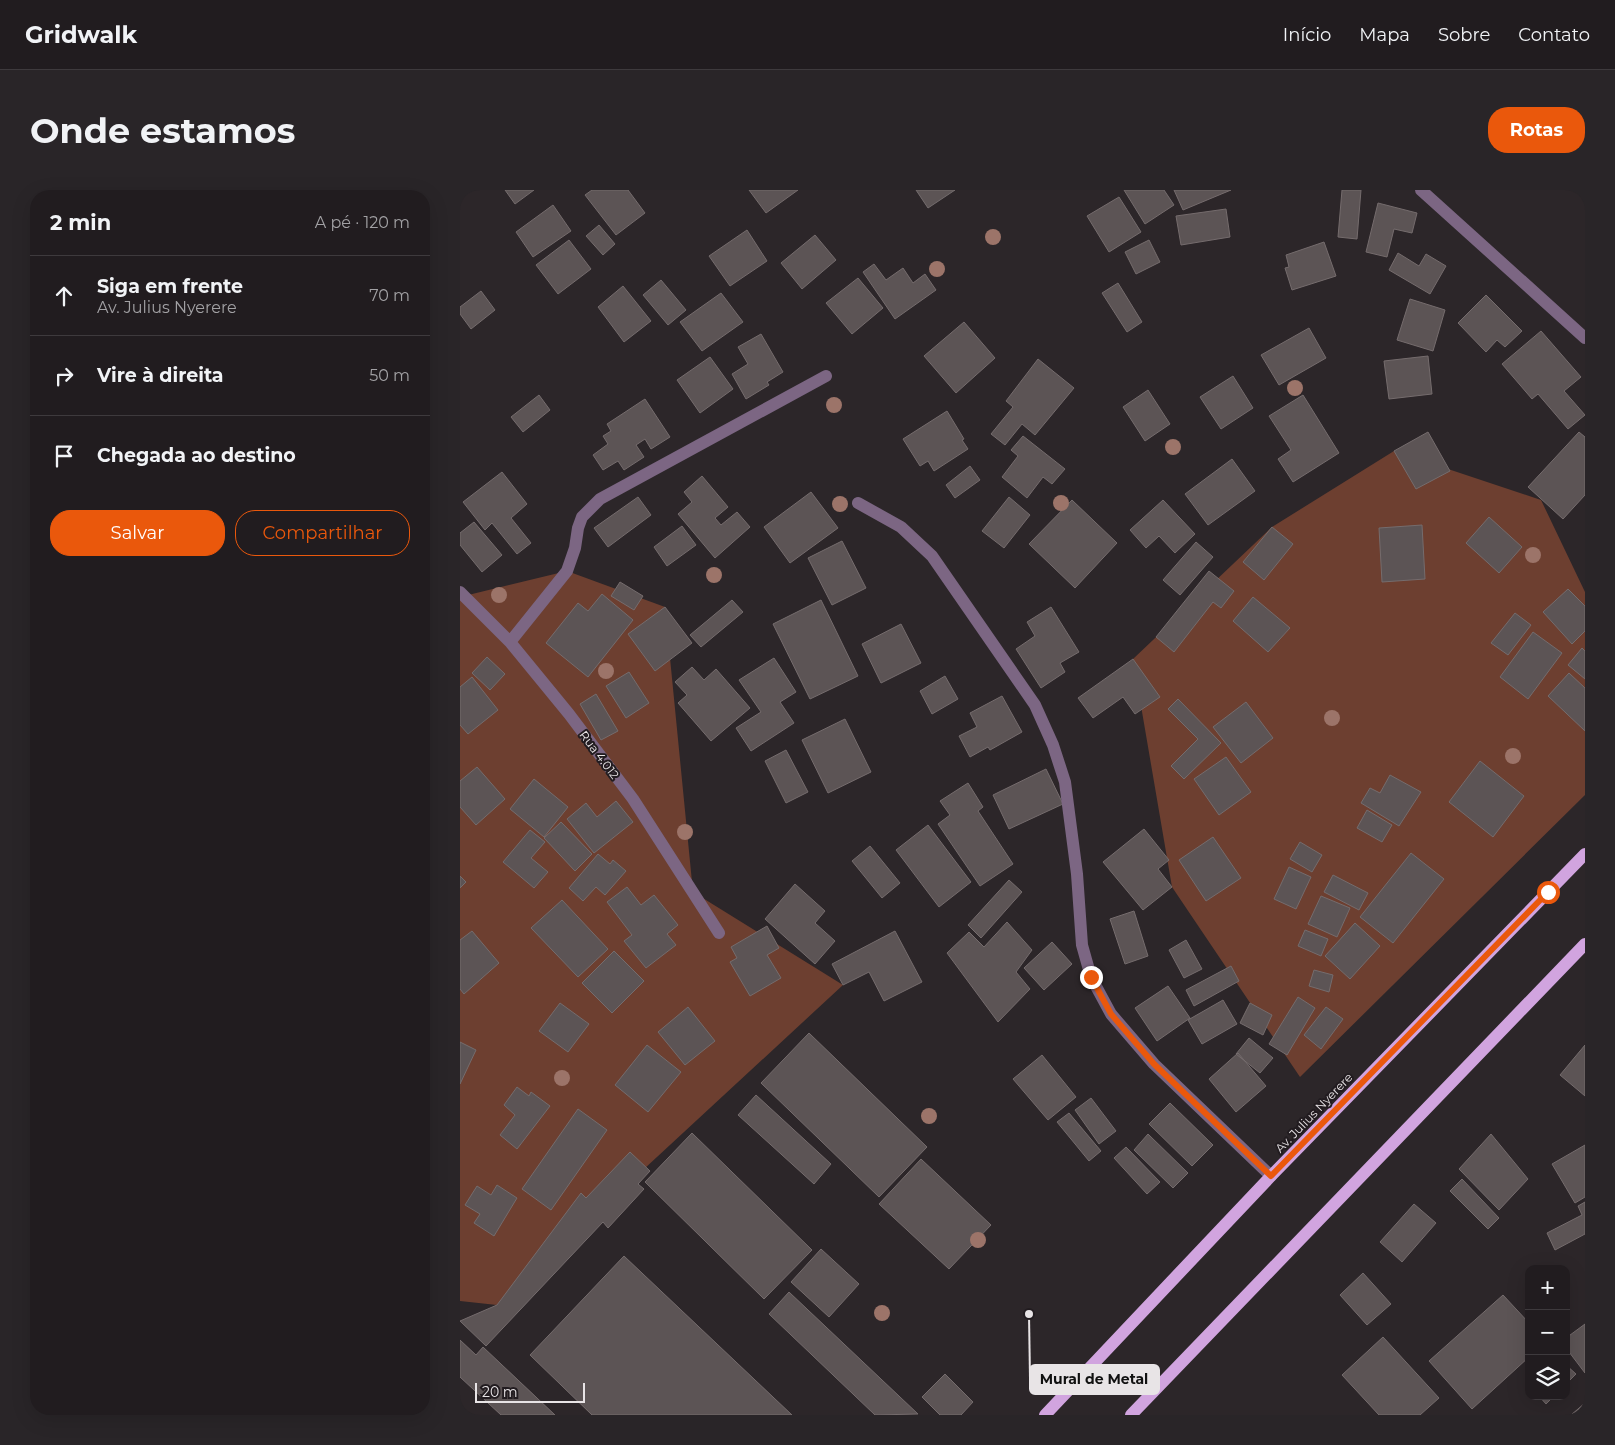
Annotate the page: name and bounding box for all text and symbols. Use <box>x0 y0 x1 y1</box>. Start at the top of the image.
text: Gridwalk <box>25 20 137 49</box>
text: Início <box>1283 24 1331 46</box>
text: Mapa <box>1359 24 1410 46</box>
text: Sobre <box>1438 24 1490 46</box>
text: Contato <box>1518 24 1590 46</box>
button: Rotas <box>1488 107 1585 153</box>
text: Onde estamos <box>30 109 295 152</box>
text: 2 min <box>50 210 111 235</box>
text: A pé · 120 m <box>315 213 410 232</box>
text: Siga em frente <box>97 275 243 298</box>
icon: ahead <box>50 282 78 310</box>
text: 70 m <box>369 286 410 305</box>
text: Av. Julius Nyerere <box>97 298 237 317</box>
icon: right <box>50 362 78 390</box>
text: Vire à direita <box>97 364 224 387</box>
text: 50 m <box>369 366 410 385</box>
icon: arrive <box>50 442 78 470</box>
text: Chegada ao destino <box>97 444 296 467</box>
button: Salvar <box>50 510 225 556</box>
button: Compartilhar <box>235 510 410 556</box>
street label: Rua 4.012 <box>576 728 623 782</box>
route start <box>1537 881 1560 904</box>
route end <box>1080 966 1103 989</box>
street label: Av. Julius Nyerere <box>1272 1070 1355 1156</box>
map controls <box>1525 1265 1570 1400</box>
button: + <box>1525 1265 1570 1310</box>
button: − <box>1525 1310 1570 1355</box>
button: layers <box>1525 1355 1570 1400</box>
callout: Mural de Metal <box>1030 1365 1159 1394</box>
text: Mural de Metal <box>1040 1370 1148 1388</box>
scale bar <box>475 1380 585 1403</box>
text: 20 m <box>482 1383 518 1401</box>

